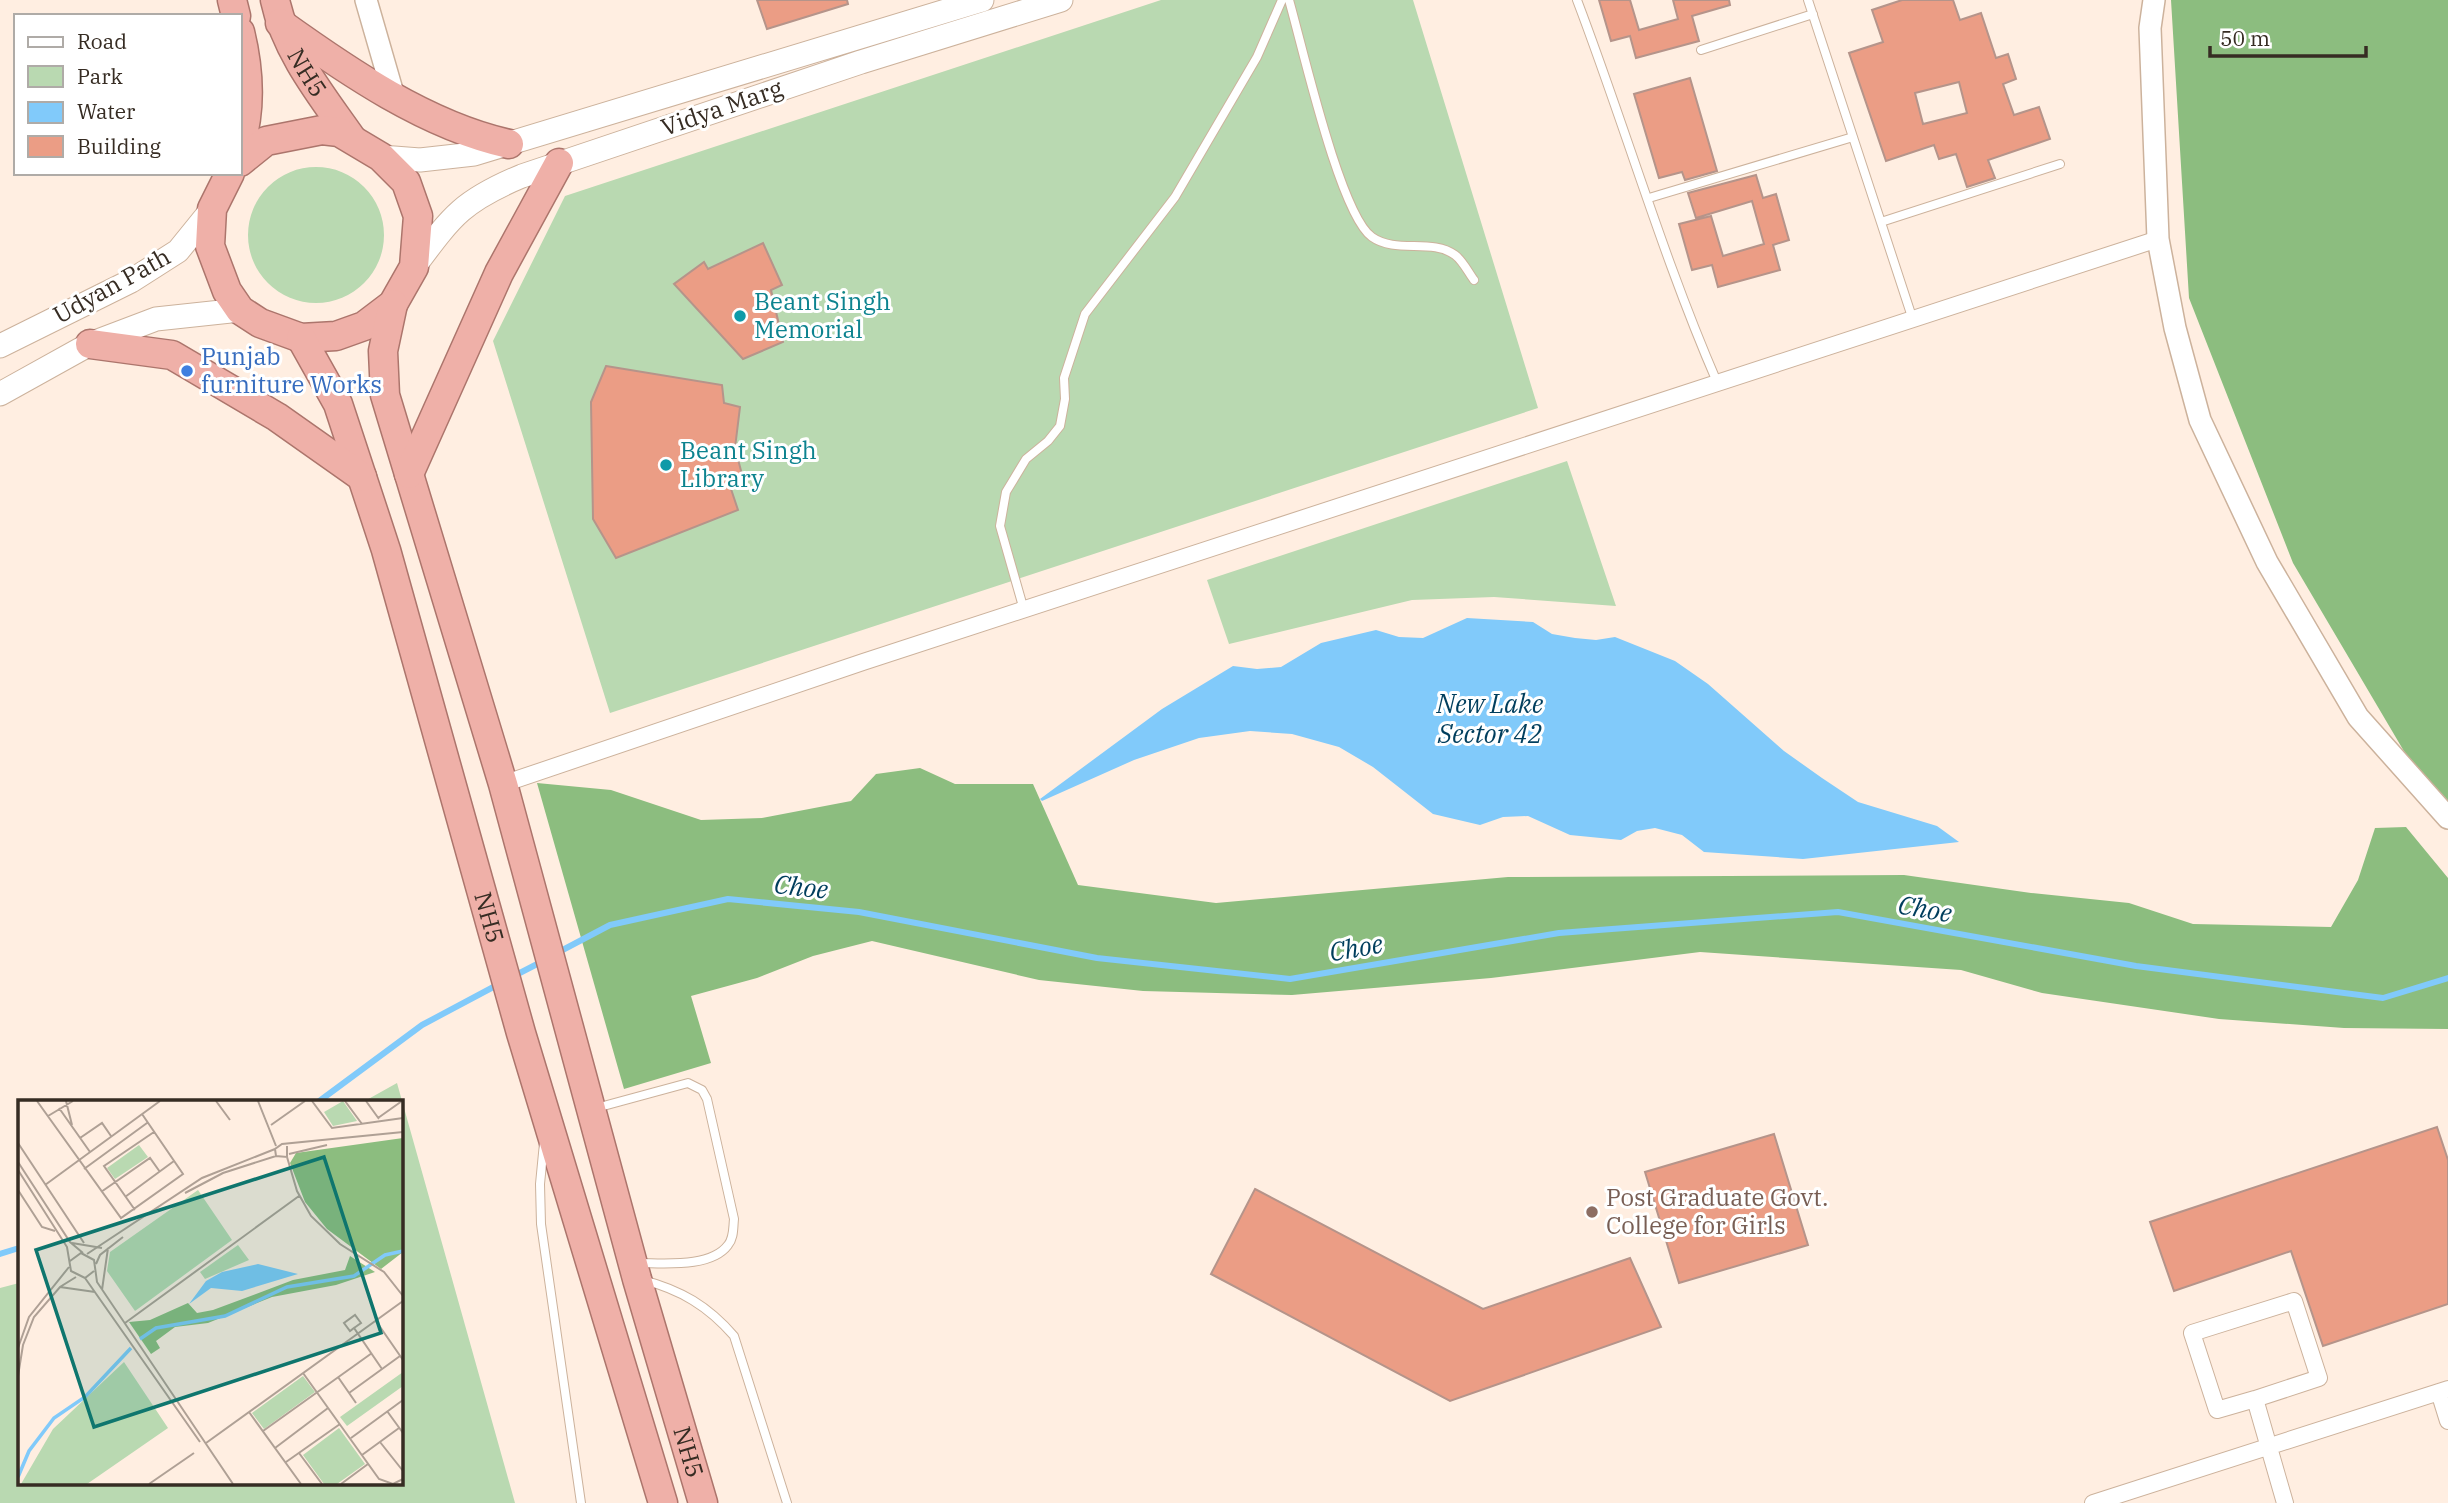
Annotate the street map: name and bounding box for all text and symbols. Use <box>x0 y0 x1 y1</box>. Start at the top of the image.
legend <box>14 14 242 175</box>
scale bar <box>2210 14 2366 58</box>
text: 50 m <box>2220 24 2270 52</box>
text: Road <box>77 27 127 55</box>
street label: NH5 <box>280 42 335 103</box>
text: Park <box>77 62 124 90</box>
street label: Vidya Marg <box>657 71 787 143</box>
text: Water <box>77 97 136 125</box>
text: Building <box>77 132 162 160</box>
street label: Udyan Path <box>47 240 176 330</box>
place label: Beant Singh Memorial <box>754 285 891 345</box>
marker: Beant Singh Memorial <box>732 308 748 324</box>
place label: Punjab furniture Works <box>201 340 382 400</box>
marker: Punjab furniture Works <box>179 363 195 379</box>
place label: Beant Singh Library <box>680 434 817 494</box>
marker: Beant Singh Library <box>658 457 674 473</box>
water label: New Lake Sector 42 <box>1436 686 1544 750</box>
water label: Choe <box>772 866 830 906</box>
water label: Choe <box>1896 887 1955 930</box>
street label: NH5 <box>467 888 512 947</box>
water label: Choe <box>1326 925 1386 968</box>
inset map <box>18 1100 402 1486</box>
place label: Post Graduate Govt. College for Girls <box>1606 1181 1828 1241</box>
marker: Post Graduate Govt. College for Girls <box>1584 1204 1600 1220</box>
street label: NH5 <box>666 1422 712 1481</box>

